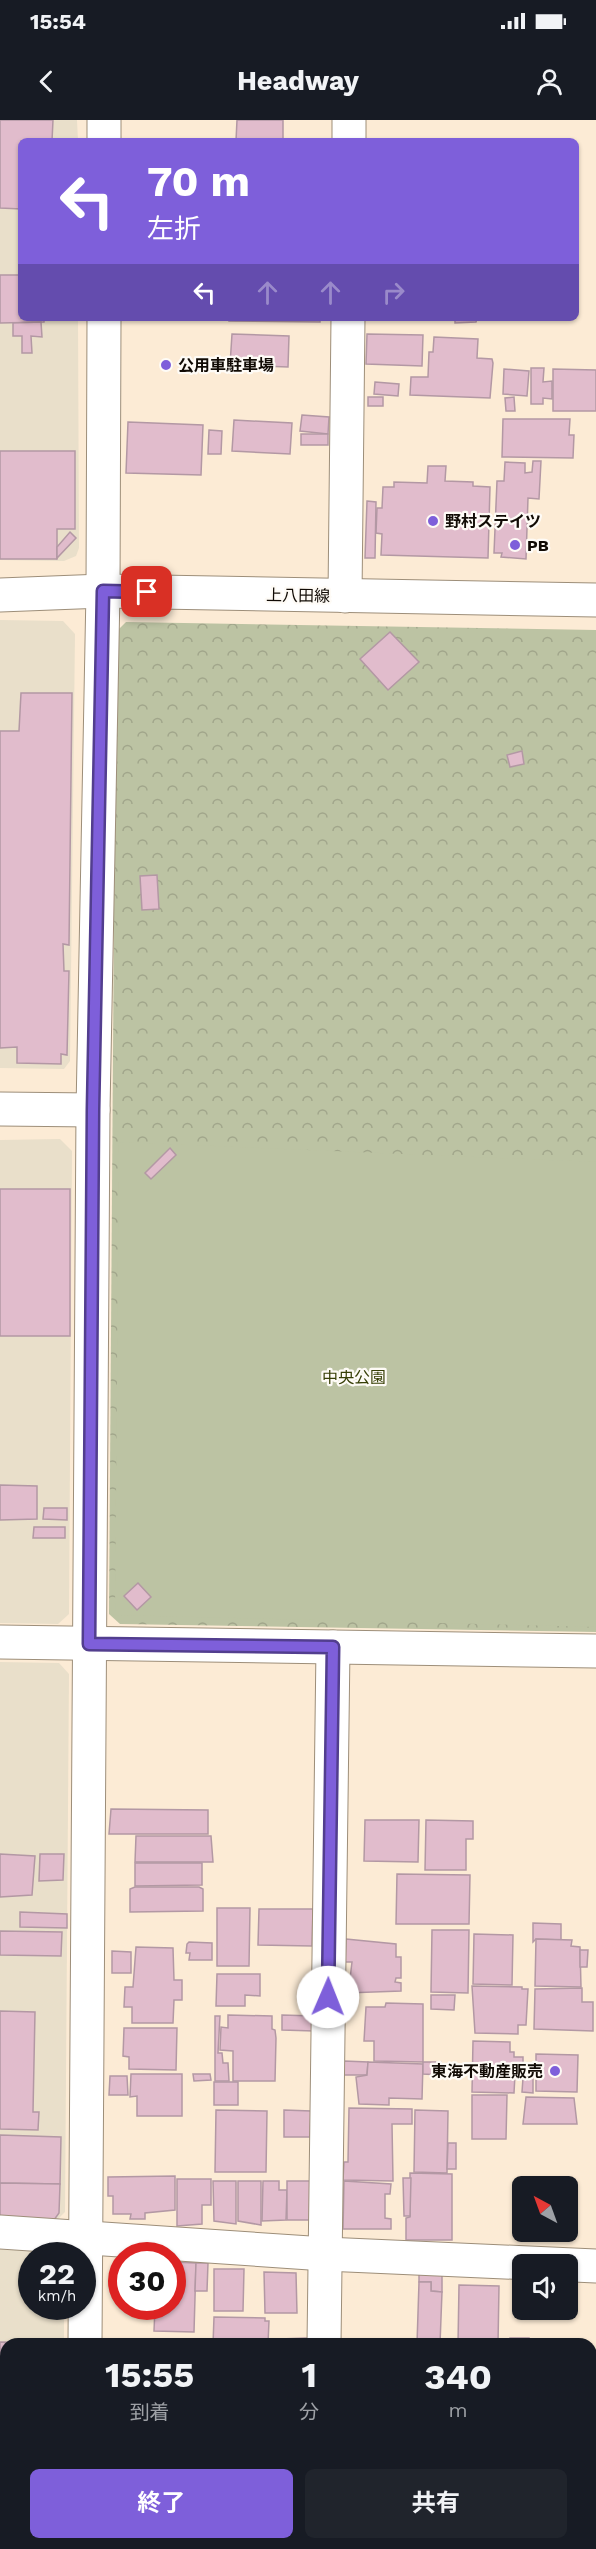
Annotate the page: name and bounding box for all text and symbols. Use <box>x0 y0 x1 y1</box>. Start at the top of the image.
text: 15:54 <box>30 9 86 34</box>
icon: back <box>30 65 63 98</box>
text: Headway <box>237 65 359 97</box>
icon: person <box>533 65 566 98</box>
text: 70 m <box>147 157 250 206</box>
icon: left <box>48 162 126 240</box>
text: 左折 <box>147 213 201 245</box>
icon: left <box>188 276 221 309</box>
icon: ahead <box>251 276 284 309</box>
icon: ahead <box>314 276 347 309</box>
icon: right <box>377 276 410 309</box>
place label: 公用車駐車場 <box>178 356 274 375</box>
marker: 公用車駐車場 <box>159 358 173 372</box>
place label: 野村ステイツ <box>445 512 541 531</box>
marker: 野村ステイツ <box>426 514 440 528</box>
place label: PB <box>527 536 549 555</box>
marker: PB <box>508 538 522 552</box>
pin <box>121 566 172 617</box>
icon: arrive <box>130 575 163 608</box>
street label: 上八田線 <box>266 585 330 606</box>
park label: 中央公園 <box>322 1368 386 1387</box>
position arrow <box>296 1965 360 2029</box>
place label: 東海不動産販売 <box>431 2062 543 2081</box>
marker: 東海不動産販売 <box>548 2064 562 2078</box>
north arrow <box>512 2176 578 2242</box>
map controls <box>512 2176 578 2320</box>
speed limit sign: 30 <box>108 2242 186 2320</box>
button: sound <box>512 2254 578 2320</box>
text: 22 <box>39 2256 75 2291</box>
text: km/h <box>38 2287 76 2305</box>
text: 15:55 <box>105 2354 194 2396</box>
text: 1 <box>302 2354 317 2396</box>
text: 340 <box>424 2356 492 2398</box>
text: m <box>449 2398 468 2422</box>
text: 到着 <box>130 2400 170 2424</box>
text: 分 <box>299 2400 319 2424</box>
button: 終了 <box>30 2469 293 2538</box>
button: 共有 <box>305 2469 567 2538</box>

